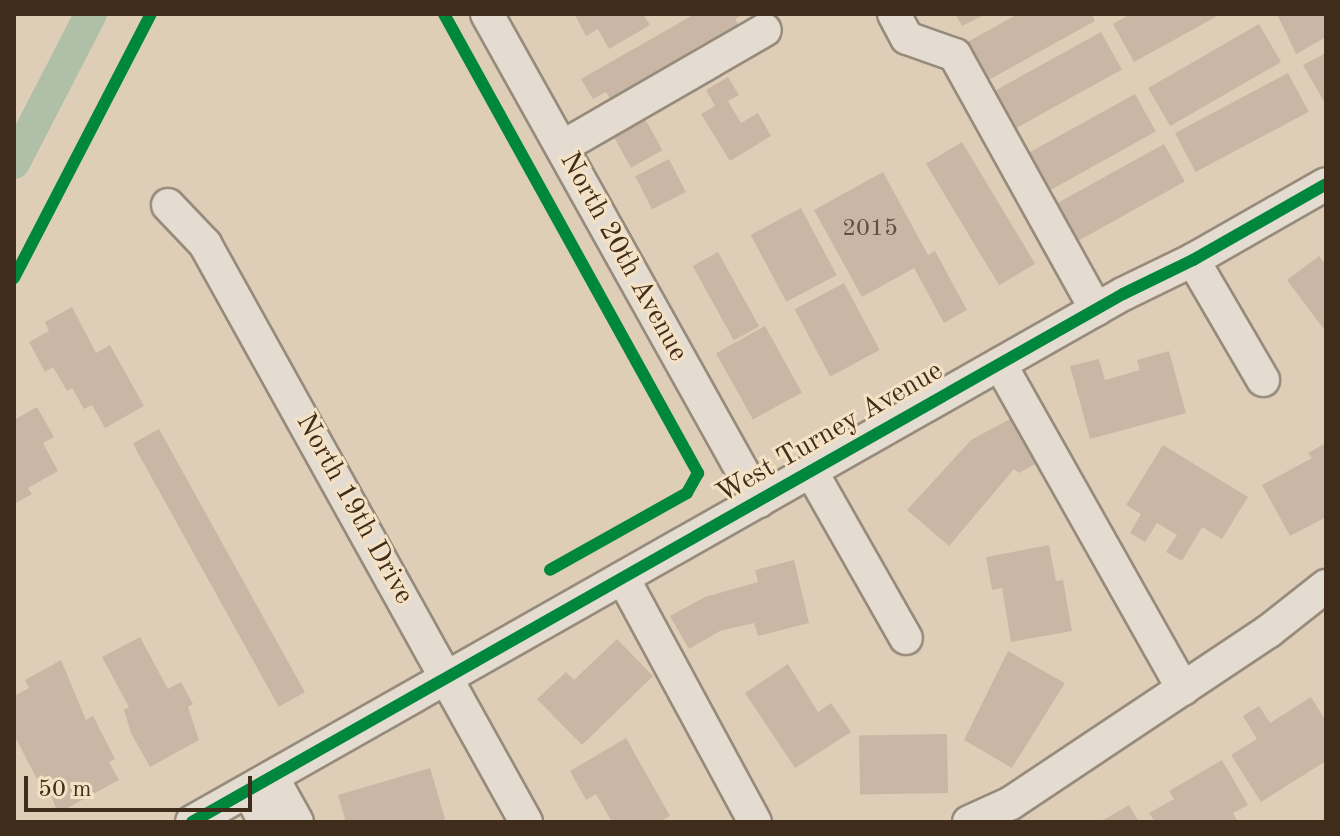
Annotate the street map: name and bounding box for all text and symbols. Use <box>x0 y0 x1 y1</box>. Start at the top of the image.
street label: North 20th Avenue <box>552 146 694 368</box>
house number: 2015 <box>842 216 898 244</box>
street label: West Turney Avenue <box>711 354 949 512</box>
street label: North 19th Drive <box>288 408 420 610</box>
scale bar <box>28 760 256 810</box>
text: 50 m <box>38 778 92 802</box>

